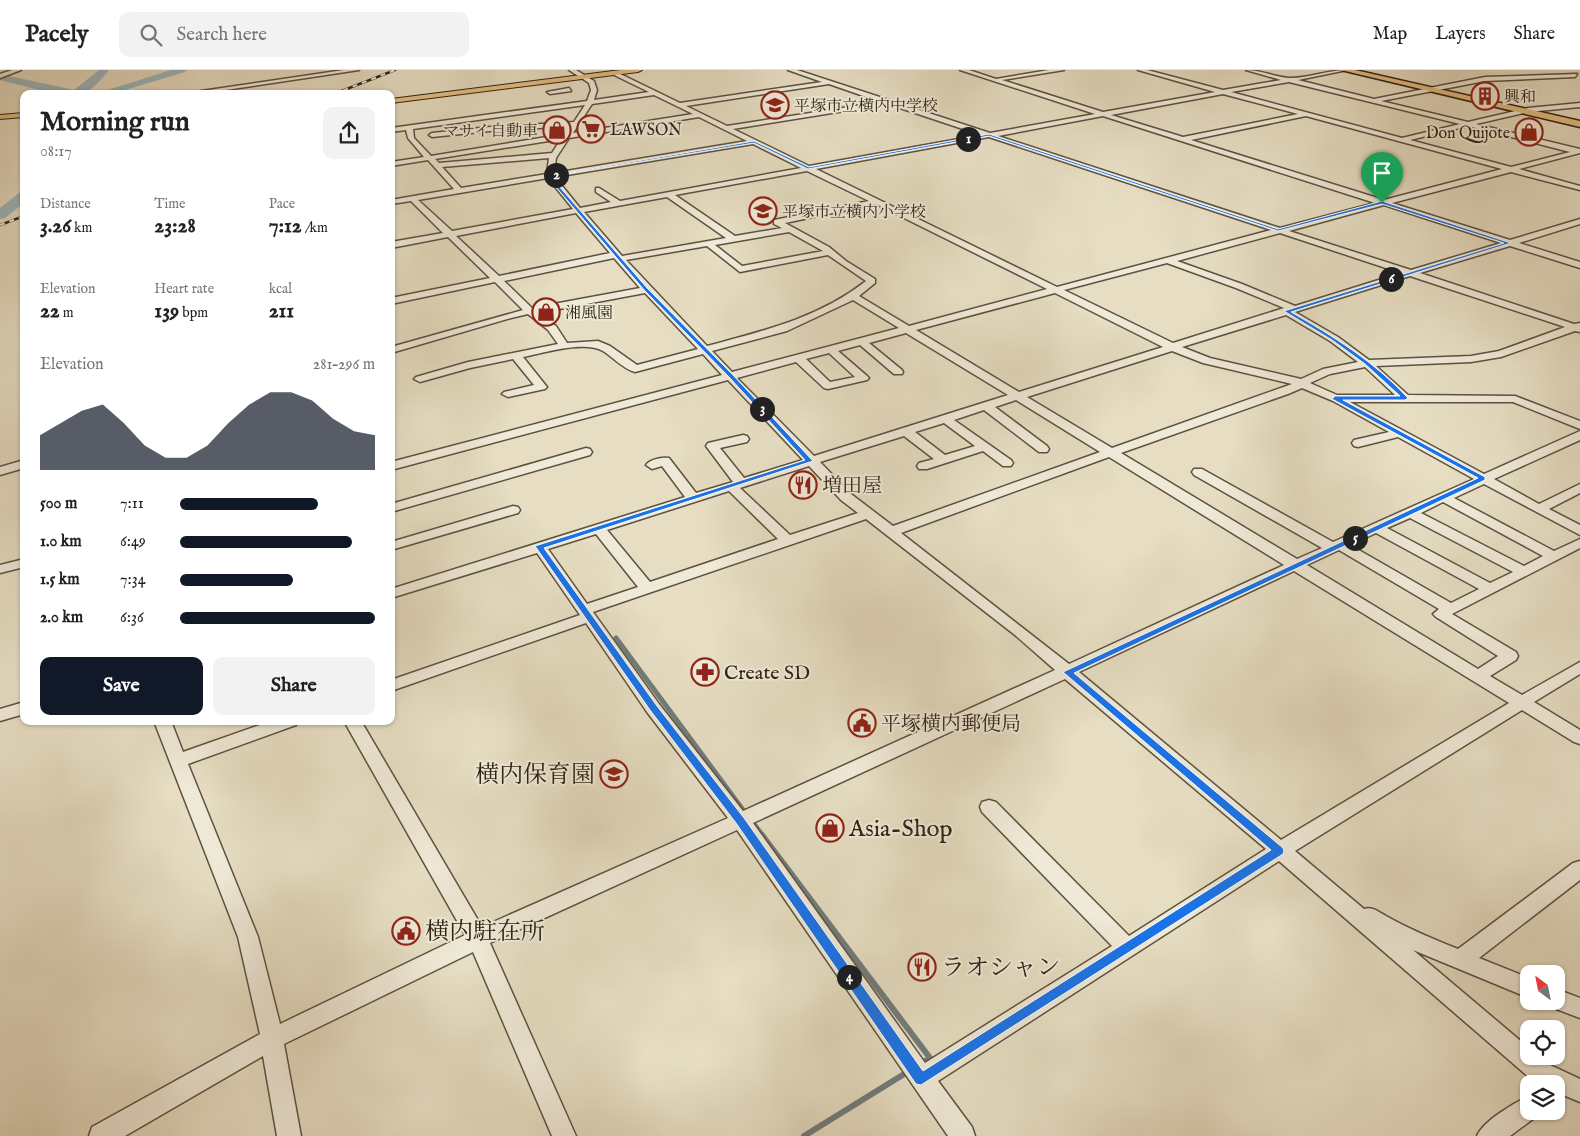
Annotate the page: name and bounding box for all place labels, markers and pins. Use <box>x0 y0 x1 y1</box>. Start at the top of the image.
building icon: 興和 <box>1470 81 1500 111</box>
place label: 興和 <box>1504 88 1536 108</box>
school or university icon: 平塚市立横内中学校 <box>760 90 790 120</box>
place label: 平塚市立横内中学校 <box>794 97 938 117</box>
supermarket icon: LAWSON <box>576 114 606 144</box>
shop icon: マサイ自動車 <box>542 115 572 145</box>
shop icon: Don Quijote <box>1514 117 1544 147</box>
place label: LAWSON <box>610 121 682 141</box>
place label: マサイ自動車 <box>443 122 538 142</box>
place label: Don Quijote <box>1426 124 1510 144</box>
pin: 1 <box>956 126 980 152</box>
pin <box>1361 152 1403 203</box>
pin: 2 <box>544 162 568 188</box>
school or university icon: 平塚市立横内小学校 <box>748 196 778 226</box>
place label: 平塚市立横内小学校 <box>782 203 926 223</box>
pin: 6 <box>1378 266 1404 292</box>
shop icon: 湘風園 <box>531 297 561 327</box>
place label: 湘風園 <box>565 304 613 324</box>
pin: 3 <box>750 396 774 422</box>
restaurant icon: 増田屋 <box>788 470 818 500</box>
place label: 増田屋 <box>822 474 882 499</box>
pin: 5 <box>1342 526 1368 550</box>
pharmacy icon: Create SD <box>690 657 720 687</box>
place label: Create SD <box>724 661 810 686</box>
public building icon: 平塚横内郵便局 <box>847 708 877 738</box>
place label: 平塚横内郵便局 <box>881 712 1021 737</box>
school or university icon: 横内保育園 <box>599 759 629 789</box>
place label: 横内保育園 <box>475 760 595 791</box>
shop icon: Asia-Shop <box>815 813 845 843</box>
place label: Asia-Shop <box>848 814 953 845</box>
public building icon: 横内駐在所 <box>391 916 421 946</box>
place label: 横内駐在所 <box>425 917 545 948</box>
restaurant icon: ラオシャン <box>907 952 937 982</box>
place label: ラオシャン <box>941 953 1061 984</box>
pin: 4 <box>836 964 862 990</box>

